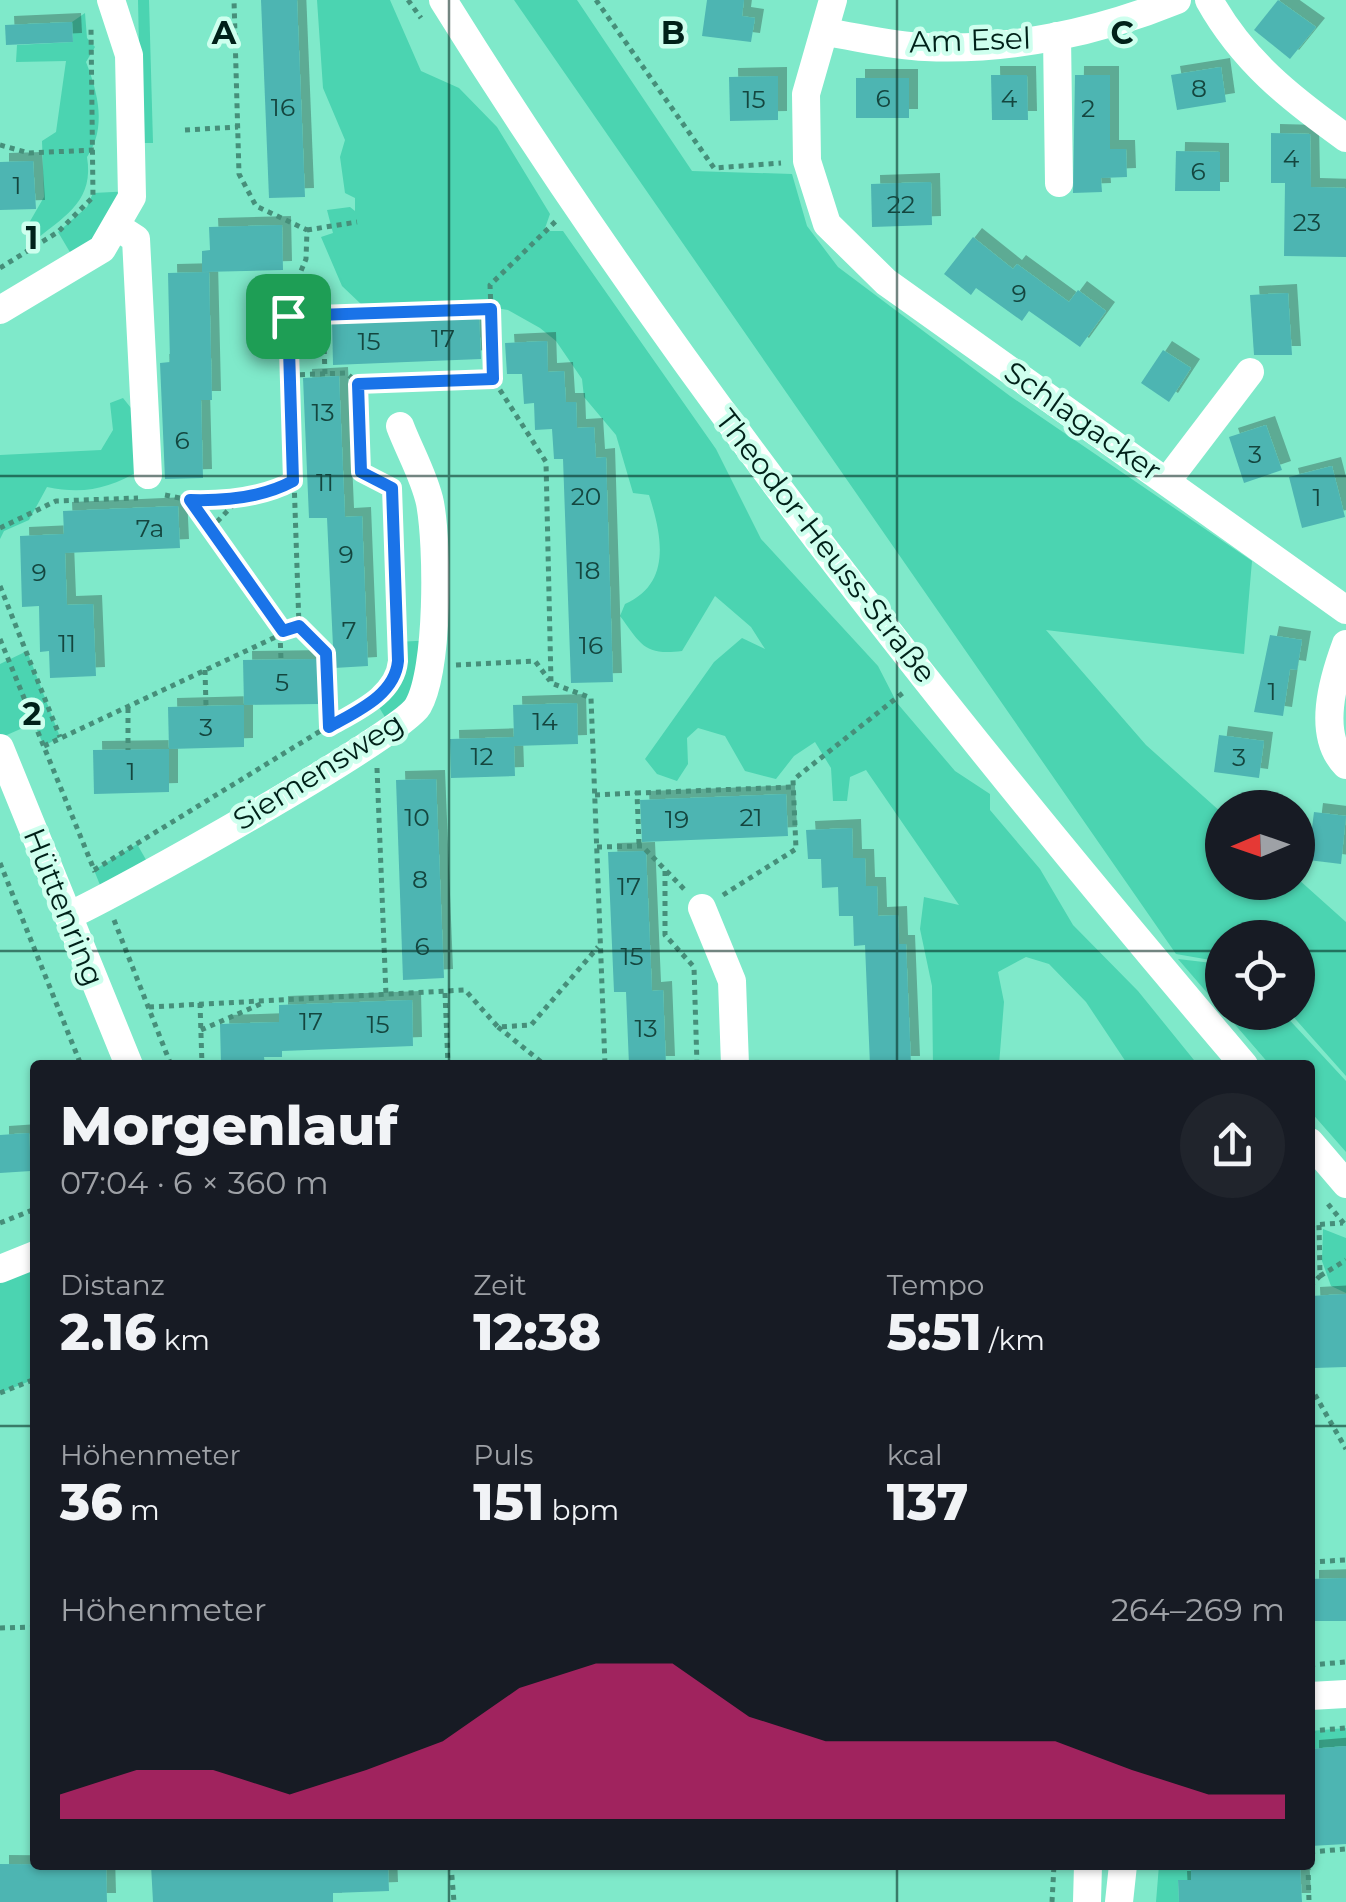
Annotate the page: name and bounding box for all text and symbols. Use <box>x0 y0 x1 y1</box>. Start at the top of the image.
text: A <box>211 13 237 52</box>
text: B <box>661 13 685 52</box>
text: C <box>1110 13 1134 52</box>
street label: Am Esel <box>908 19 1032 61</box>
house number: 8 <box>1191 73 1207 103</box>
house number: 6 <box>875 83 891 113</box>
house number: 4 <box>1001 83 1018 113</box>
house number: 15 <box>742 84 766 114</box>
house number: 16 <box>271 92 295 122</box>
house number: 2 <box>1081 93 1095 123</box>
house number: 4 <box>1283 143 1300 173</box>
house number: 6 <box>1190 156 1206 186</box>
house number: 1 <box>12 170 22 200</box>
house number: 22 <box>887 189 915 219</box>
house number: 23 <box>1293 207 1321 237</box>
text: 1 <box>26 218 38 257</box>
pin <box>246 274 331 359</box>
house number: 9 <box>1011 278 1027 308</box>
icon: arrive <box>261 289 316 344</box>
house number: 17 <box>431 323 455 353</box>
house number: 15 <box>357 326 381 356</box>
street label: Schlagacker <box>997 353 1169 489</box>
house number: 13 <box>311 397 335 427</box>
street label: Theodor-Heuss-Straße <box>708 402 944 690</box>
house number: 6 <box>174 425 190 455</box>
house number: 3 <box>1248 439 1262 469</box>
house number: 11 <box>316 467 334 497</box>
house number: 20 <box>571 481 601 511</box>
house number: 1 <box>1312 482 1322 512</box>
house number: 7a <box>136 513 164 543</box>
house number: 9 <box>338 539 354 569</box>
house number: 18 <box>576 555 600 585</box>
house number: 9 <box>31 557 47 587</box>
house number: 7 <box>342 615 356 645</box>
house number: 11 <box>58 628 76 658</box>
house number: 16 <box>579 630 603 660</box>
house number: 5 <box>275 667 289 697</box>
house number: 1 <box>1267 676 1277 706</box>
text: 2 <box>23 694 41 733</box>
street label: Siemensweg <box>226 704 410 838</box>
house number: 14 <box>532 706 558 736</box>
house number: 3 <box>199 712 213 742</box>
house number: 12 <box>470 741 494 771</box>
house number: 3 <box>1232 742 1246 772</box>
house number: 1 <box>126 756 136 786</box>
north arrow <box>1205 790 1315 900</box>
map controls <box>1205 790 1315 1030</box>
house number: 10 <box>404 802 430 832</box>
house number: 21 <box>739 802 763 832</box>
house number: 19 <box>665 804 689 834</box>
street label: Hüttenring <box>16 823 112 991</box>
house number: 8 <box>412 864 428 894</box>
house number: 17 <box>617 871 641 901</box>
button: locate <box>1205 920 1315 1030</box>
house number: 6 <box>414 931 430 961</box>
house number: 15 <box>620 941 644 971</box>
house number: 17 <box>299 1006 323 1036</box>
house number: 15 <box>366 1009 390 1039</box>
house number: 13 <box>634 1013 658 1043</box>
text: Morgenlauf <box>60 1092 398 1159</box>
button: share <box>1180 1093 1285 1198</box>
text: 07:04 · 6 × 360 m <box>60 1163 329 1202</box>
text: Distanz <box>60 1268 165 1302</box>
text: Zeit <box>473 1268 527 1302</box>
text: Tempo <box>887 1268 984 1302</box>
text: 2.16 <box>60 1302 156 1363</box>
text: 12:38 <box>473 1302 601 1363</box>
text: 5:51 <box>887 1302 982 1363</box>
text: km <box>156 1323 210 1357</box>
text: /km <box>982 1323 1045 1357</box>
text: Höhenmeter <box>60 1438 241 1472</box>
text: Puls <box>473 1438 533 1472</box>
text: kcal <box>887 1438 943 1472</box>
text: 36 <box>60 1472 123 1533</box>
text: 151 <box>473 1472 544 1533</box>
text: 137 <box>887 1472 968 1533</box>
text: m <box>123 1493 160 1527</box>
text: bpm <box>544 1493 619 1527</box>
text: Höhenmeter <box>60 1590 267 1629</box>
text: 264–269 m <box>1111 1590 1285 1629</box>

